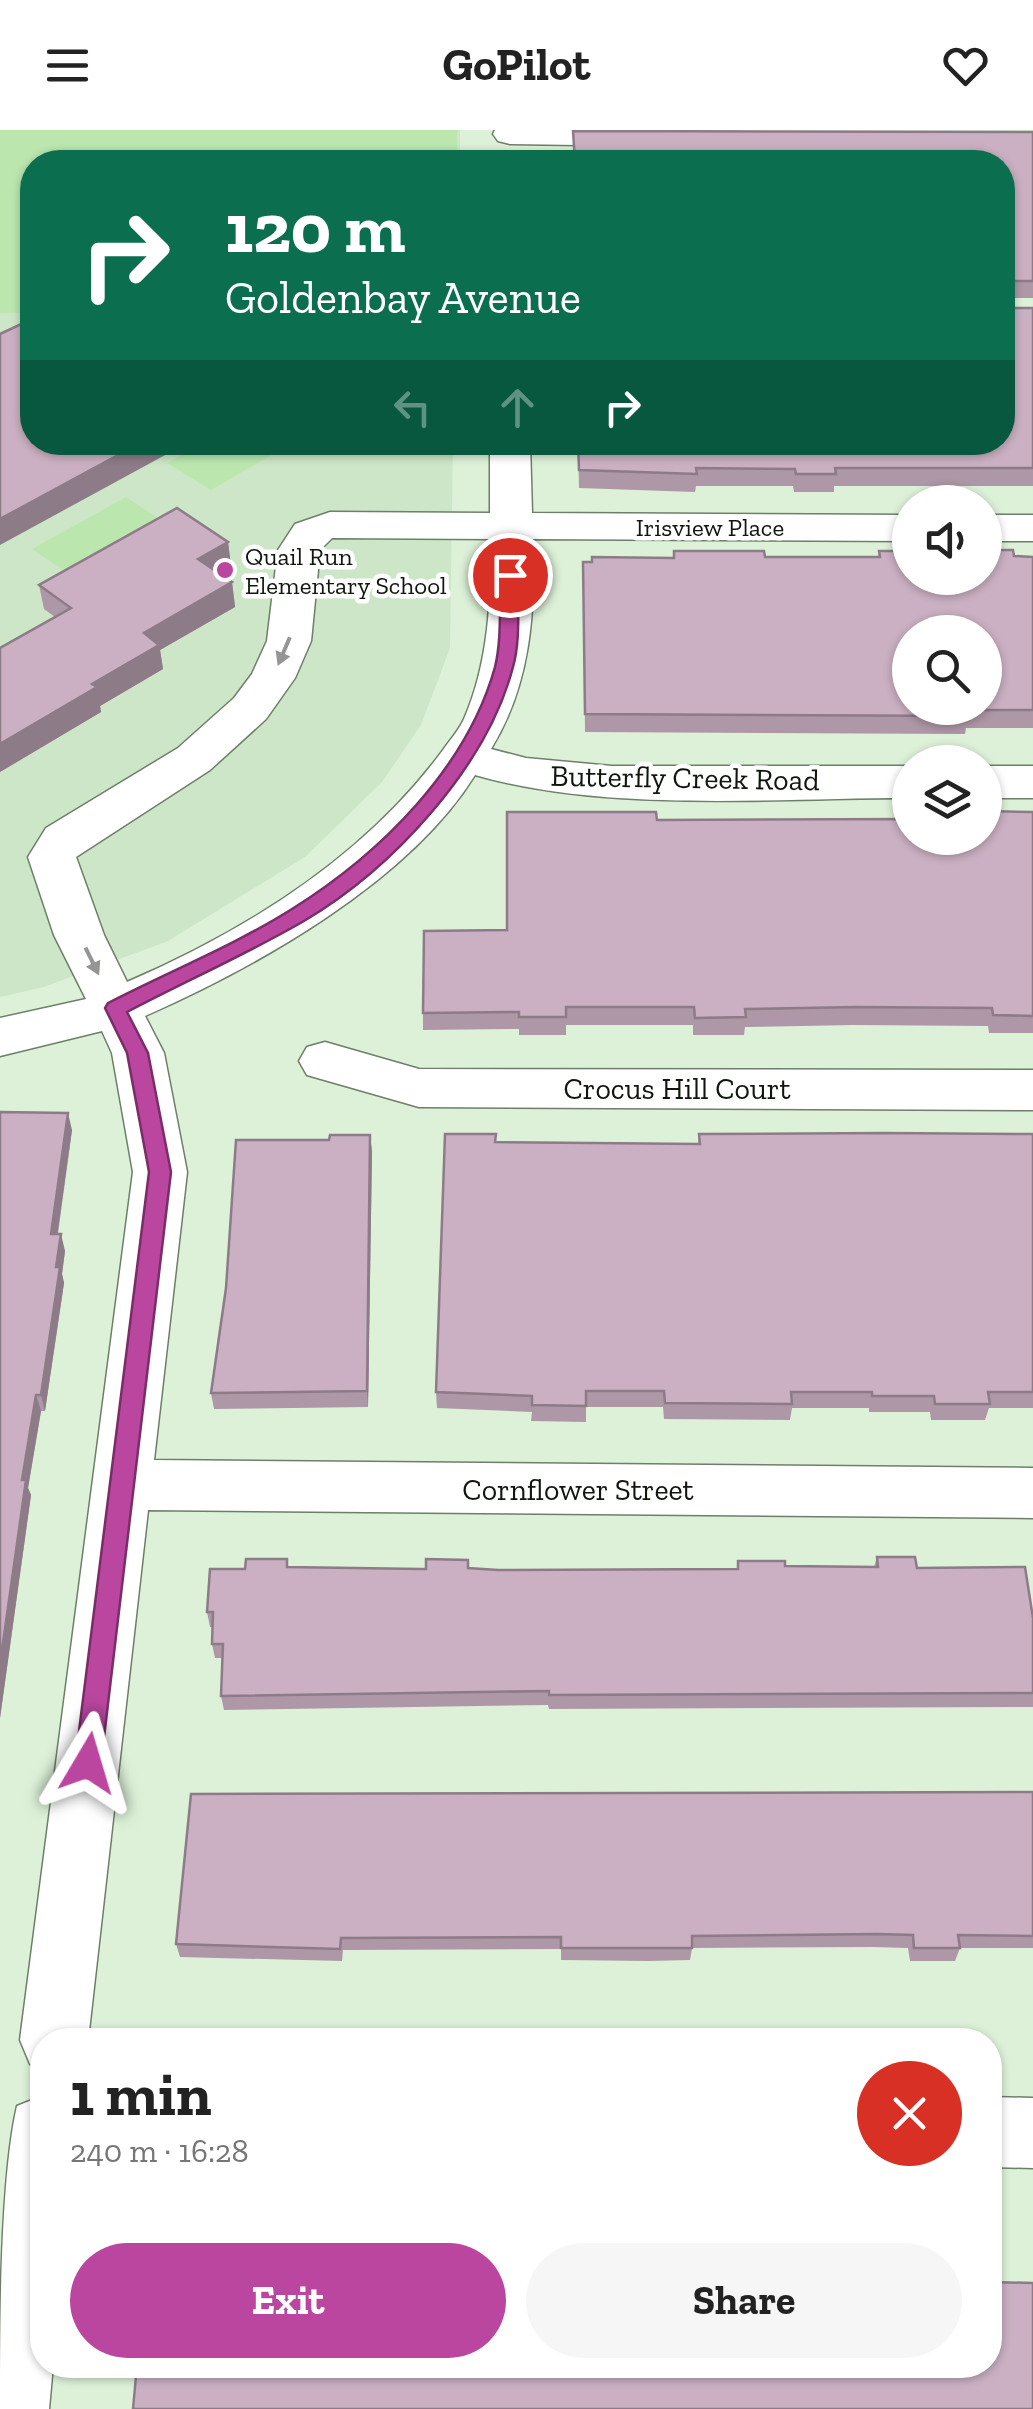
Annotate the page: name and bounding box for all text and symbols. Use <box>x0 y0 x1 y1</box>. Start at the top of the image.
icon: menu <box>40 38 95 93</box>
text: GoPilot <box>443 38 590 92</box>
icon: heart <box>938 38 993 93</box>
text: 120 m <box>225 186 406 270</box>
icon: right <box>60 190 190 320</box>
text: Goldenbay Avenue <box>225 271 581 325</box>
icon: left <box>385 380 440 435</box>
icon: ahead <box>490 380 545 435</box>
icon: right <box>595 380 650 435</box>
map controls <box>892 485 1002 855</box>
button: sound <box>892 485 1002 595</box>
street label: Irisview Place <box>636 512 784 542</box>
pin <box>468 533 553 618</box>
place label: Quail Run Elementary School <box>245 541 447 600</box>
icon: arrive <box>483 548 538 603</box>
marker: Quail Run Elementary School <box>214 559 236 581</box>
button: search <box>892 615 1002 725</box>
one-way arrow <box>275 636 291 666</box>
button: layers <box>892 745 1002 855</box>
street label: Butterfly Creek Road <box>550 758 820 798</box>
one-way arrow <box>83 946 100 975</box>
street label: Crocus Hill Court <box>563 1071 791 1107</box>
street label: Cornflower Street <box>462 1472 694 1508</box>
position arrow <box>36 1711 140 1815</box>
text: 1 min <box>70 2058 212 2130</box>
button: close <box>857 2061 962 2166</box>
text: 240 m · 16:28 <box>70 2132 249 2170</box>
button: Exit <box>70 2243 506 2358</box>
button: Share <box>526 2243 962 2358</box>

